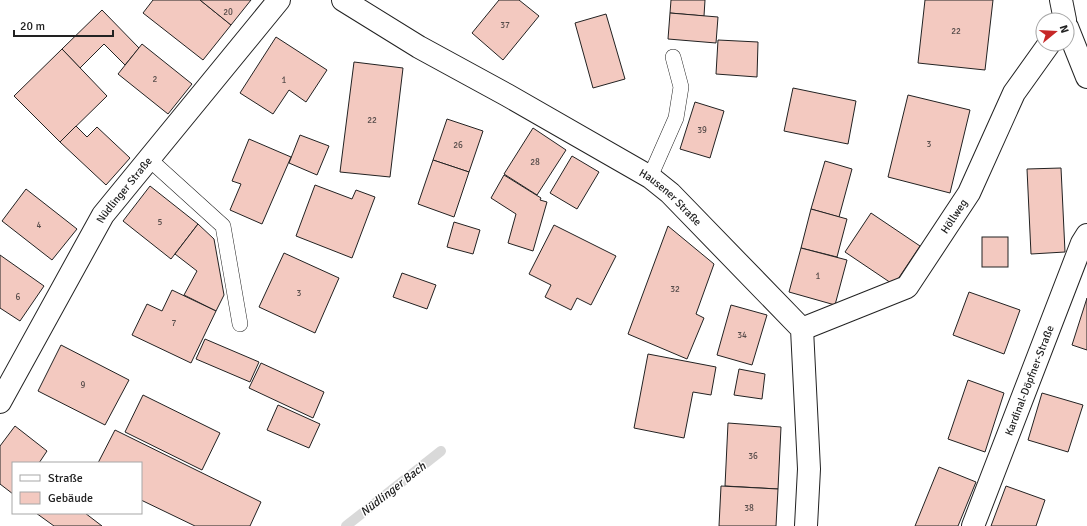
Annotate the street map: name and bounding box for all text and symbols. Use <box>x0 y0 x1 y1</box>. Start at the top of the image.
house number: 20 <box>223 7 233 18</box>
scale bar <box>14 12 113 38</box>
north arrow <box>1035 12 1075 52</box>
text: 20 m <box>20 19 45 34</box>
house number: 37 <box>500 20 510 31</box>
text: N <box>1057 23 1071 35</box>
house number: 22 <box>951 26 961 37</box>
house number: 2 <box>153 74 158 85</box>
house number: 1 <box>282 75 287 86</box>
house number: 22 <box>367 115 377 126</box>
house number: 39 <box>697 125 707 136</box>
house number: 3 <box>927 139 932 150</box>
house number: 26 <box>453 140 463 151</box>
street label: Nüdlinger Straße <box>94 155 155 226</box>
house number: 28 <box>530 157 540 168</box>
street label: Hausener Straße <box>637 166 704 228</box>
street label: Höllweg <box>938 197 970 236</box>
house number: 5 <box>158 217 163 228</box>
house number: 4 <box>37 220 42 231</box>
house number: 1 <box>816 271 821 282</box>
house number: 32 <box>670 284 680 295</box>
house number: 3 <box>297 288 302 299</box>
house number: 6 <box>16 292 21 303</box>
house number: 7 <box>172 318 177 329</box>
street label: Kardinal-Döpfner-Straße <box>1002 324 1057 438</box>
house number: 34 <box>737 330 747 341</box>
house number: 9 <box>81 380 86 391</box>
house number: 36 <box>748 451 758 462</box>
water label: Nüdlinger Bach <box>357 459 430 520</box>
legend <box>12 462 142 514</box>
text: Straße <box>48 471 83 486</box>
text: Gebäude <box>48 491 93 506</box>
house number: 38 <box>744 503 754 514</box>

